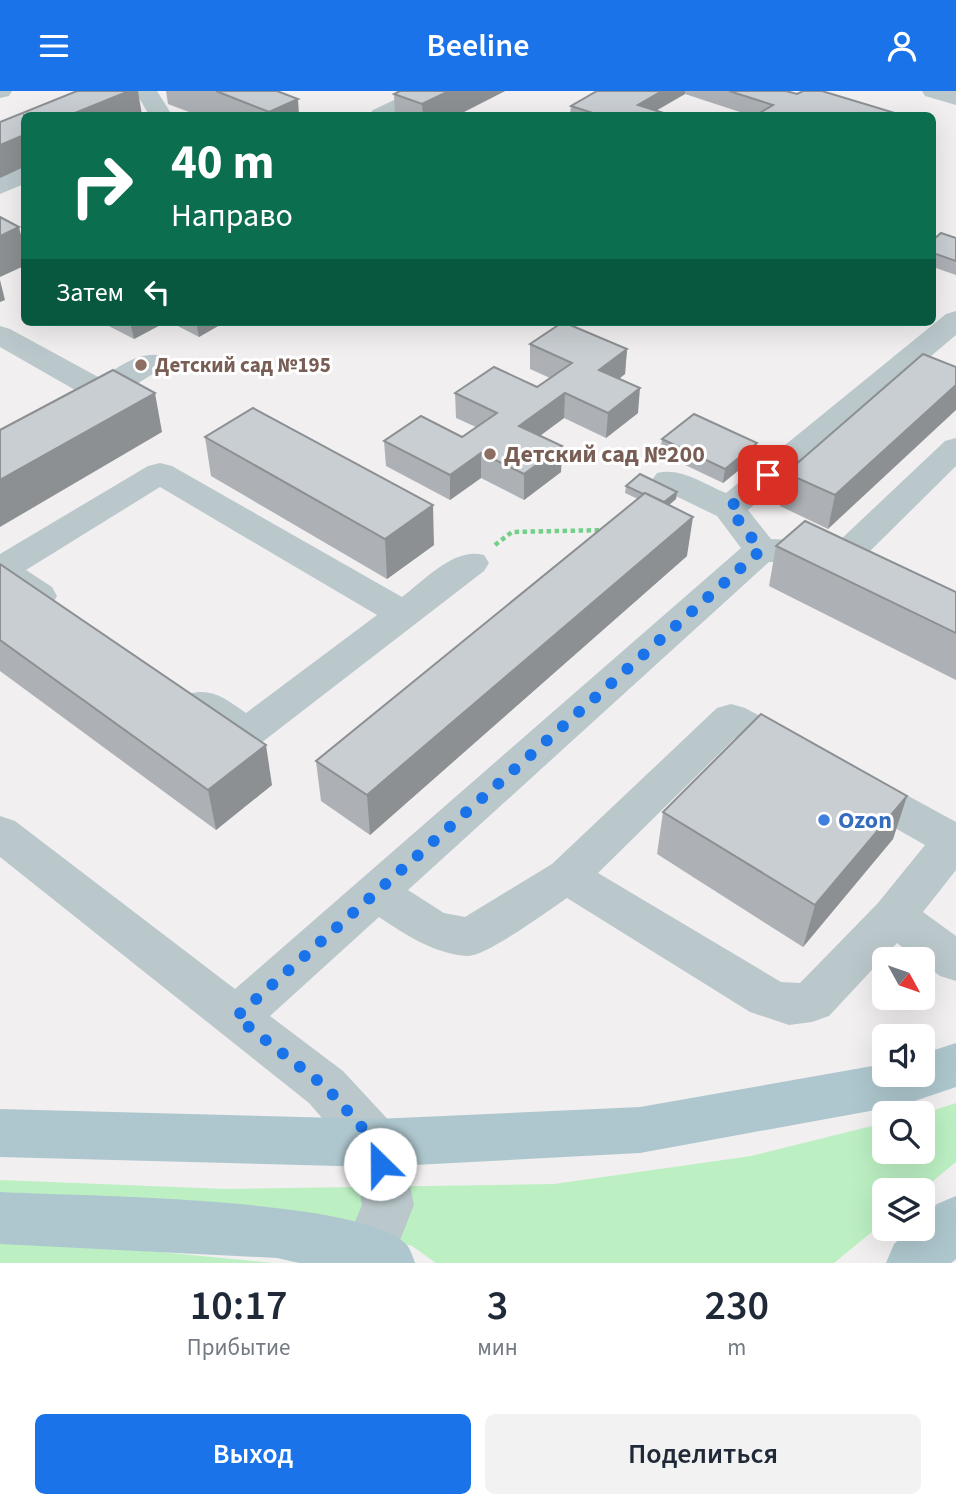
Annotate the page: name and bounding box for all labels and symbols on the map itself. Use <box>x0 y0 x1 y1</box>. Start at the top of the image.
place label: Детский сад №195 <box>155 350 331 380</box>
marker: Детский сад №195 <box>133 357 149 373</box>
place label: Детский сад №200 <box>504 437 705 472</box>
pin <box>738 445 798 505</box>
marker: Детский сад №200 <box>482 446 498 462</box>
place label: Ozon <box>838 803 892 838</box>
marker: Ozon <box>816 812 832 828</box>
north arrow <box>872 947 934 1010</box>
position arrow <box>343 1127 417 1201</box>

